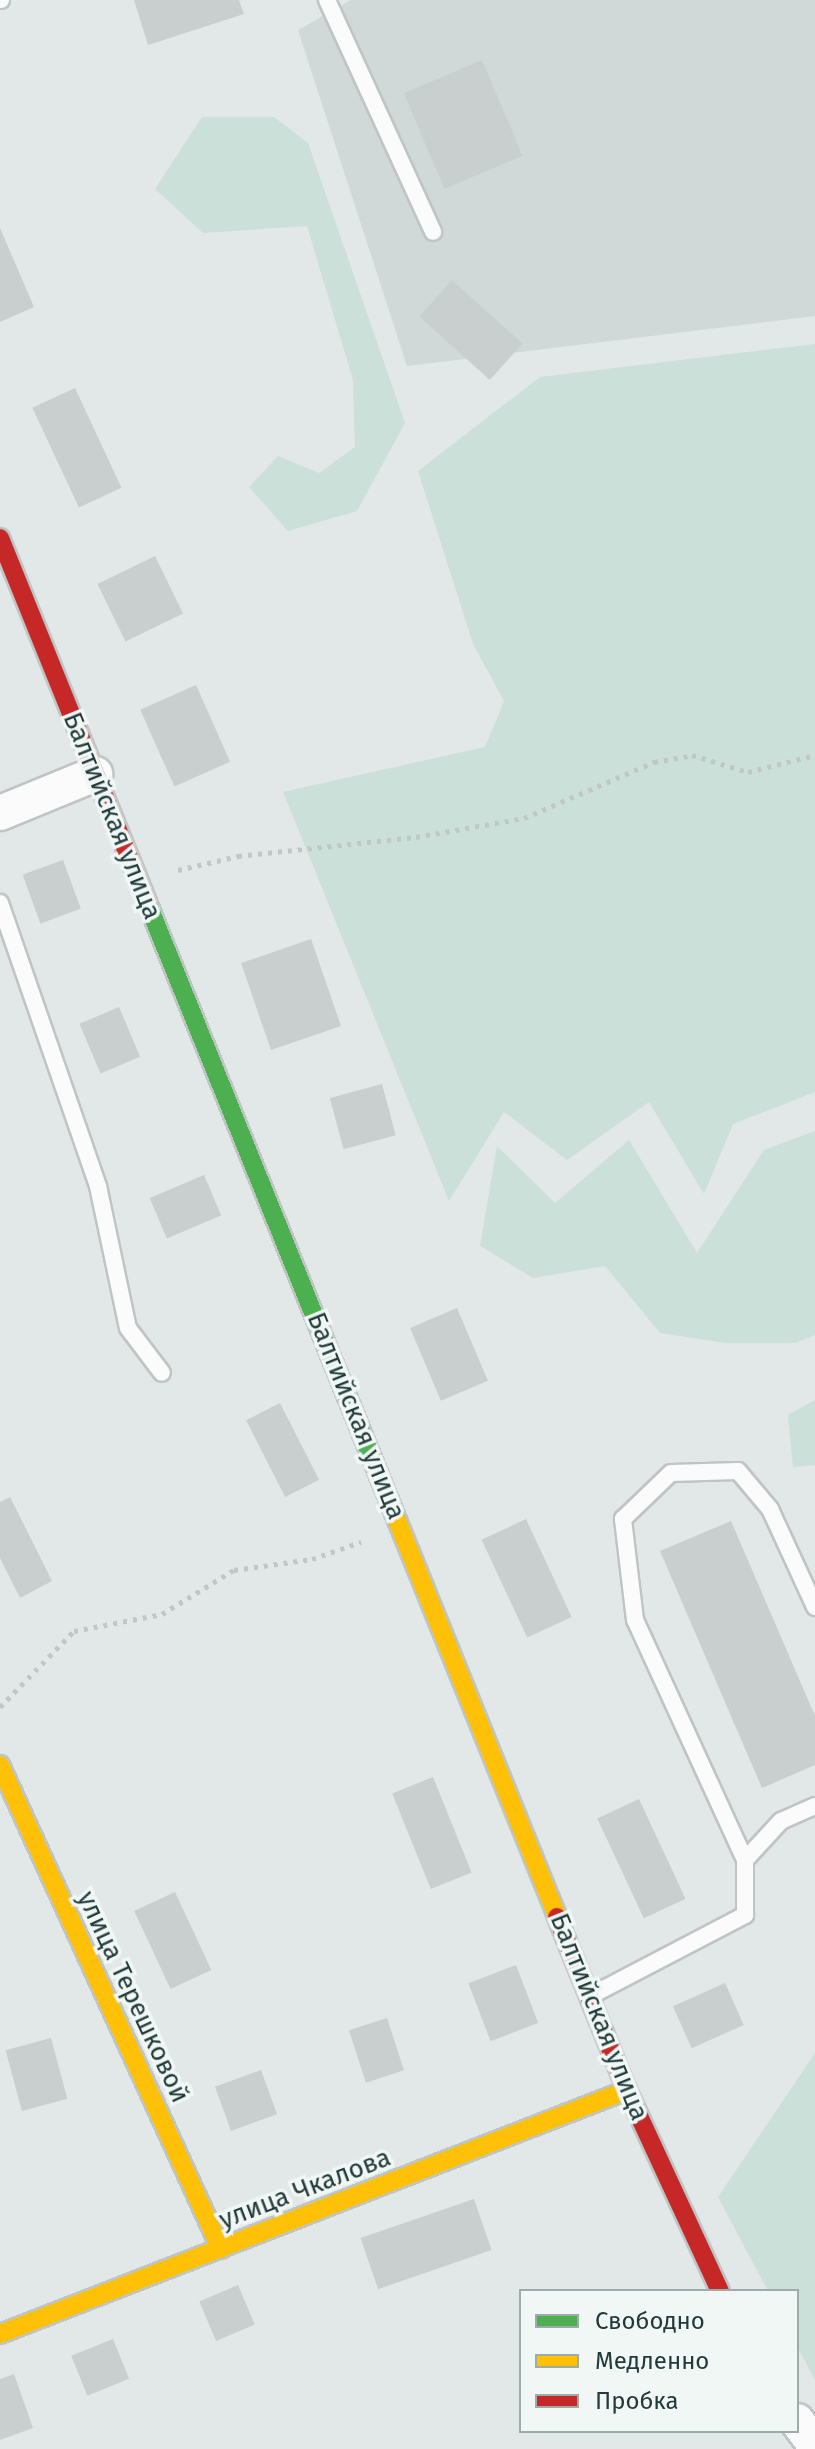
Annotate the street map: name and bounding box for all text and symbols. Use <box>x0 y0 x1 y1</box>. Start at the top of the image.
street label: Балтийская улица <box>56 708 168 924</box>
street label: Балтийская улица <box>300 1308 412 1524</box>
street label: улица Терешковой <box>70 1886 196 2108</box>
street label: Балтийская улица <box>543 1909 655 2125</box>
street label: улица Чкалова <box>215 2142 395 2236</box>
legend <box>519 2289 799 2433</box>
text: Свободно <box>595 2307 705 2335</box>
text: Медленно <box>595 2347 709 2375</box>
text: Пробка <box>595 2387 679 2415</box>

